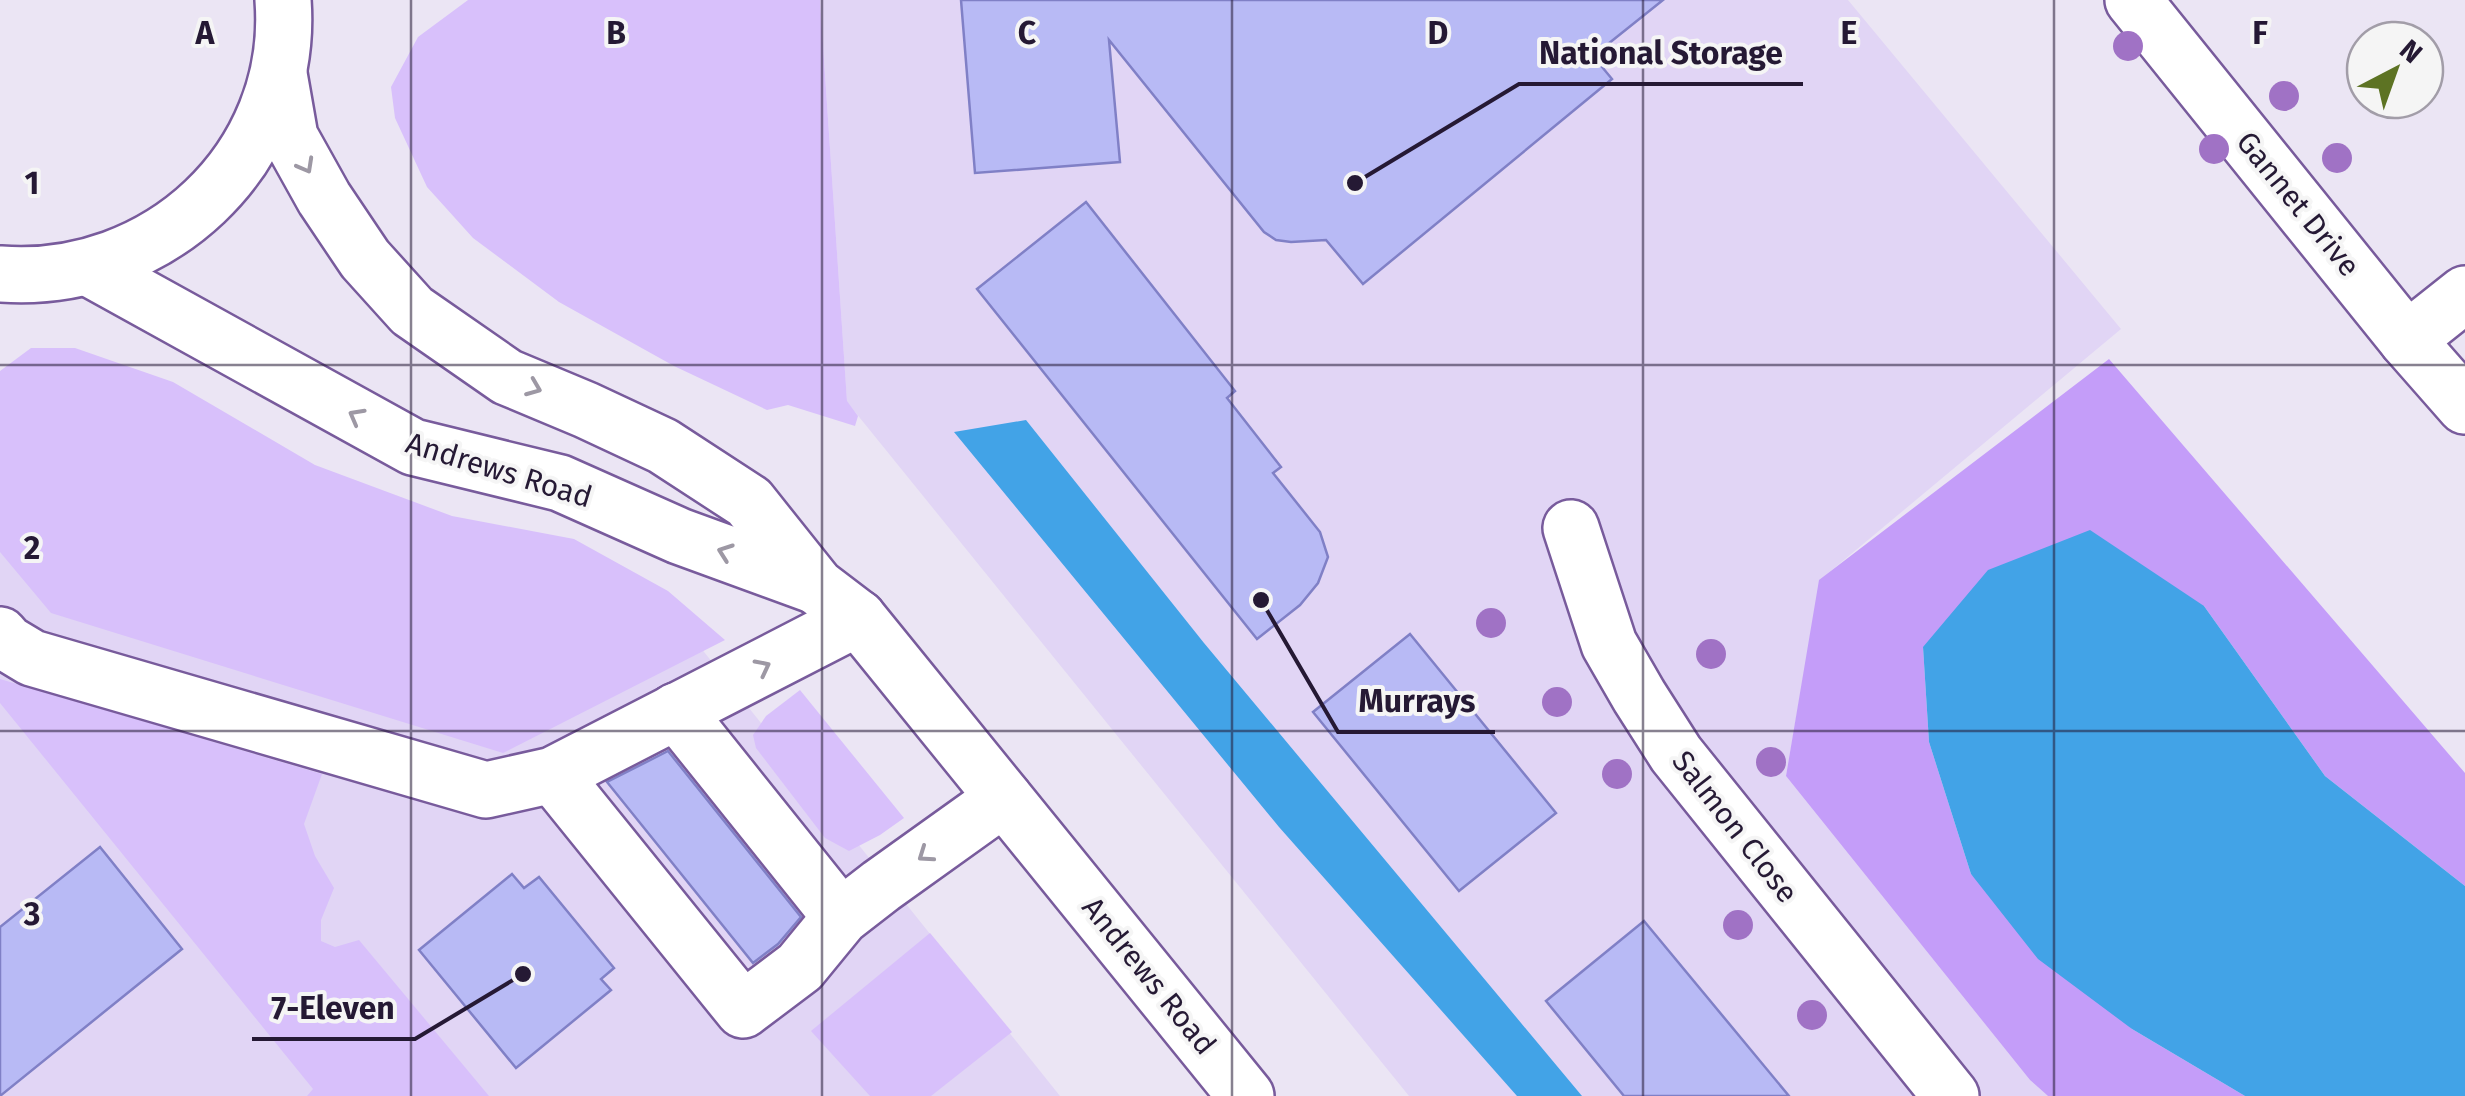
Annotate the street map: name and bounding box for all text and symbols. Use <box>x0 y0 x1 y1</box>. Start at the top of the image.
text: A <box>195 14 216 52</box>
text: B <box>606 14 626 52</box>
text: C <box>1018 14 1037 52</box>
text: D <box>1428 14 1448 52</box>
text: E <box>1841 14 1857 52</box>
text: F <box>2252 14 2268 52</box>
north arrow <box>2345 20 2445 120</box>
callout: National Storage <box>1519 22 1803 84</box>
text: N <box>2393 33 2429 70</box>
text: National Storage <box>1539 34 1783 72</box>
street label: Gannet Drive <box>2229 124 2367 284</box>
one-way arrow <box>294 155 314 173</box>
text: 1 <box>25 164 39 202</box>
one-way arrow <box>524 377 542 397</box>
one-way arrow <box>349 408 367 428</box>
street label: Andrews Road <box>402 425 596 515</box>
text: 2 <box>24 529 40 567</box>
one-way arrow <box>717 544 734 564</box>
one-way arrow <box>753 659 771 679</box>
callout: Murrays <box>1338 670 1495 732</box>
text: Murrays <box>1359 682 1475 720</box>
street label: Salmon Close <box>1664 744 1806 910</box>
one-way arrow <box>917 843 936 861</box>
street label: Andrews Road <box>1074 890 1224 1062</box>
text: 3 <box>23 895 40 933</box>
callout: 7-Eleven <box>252 977 415 1039</box>
text: 7-Eleven <box>271 989 395 1027</box>

